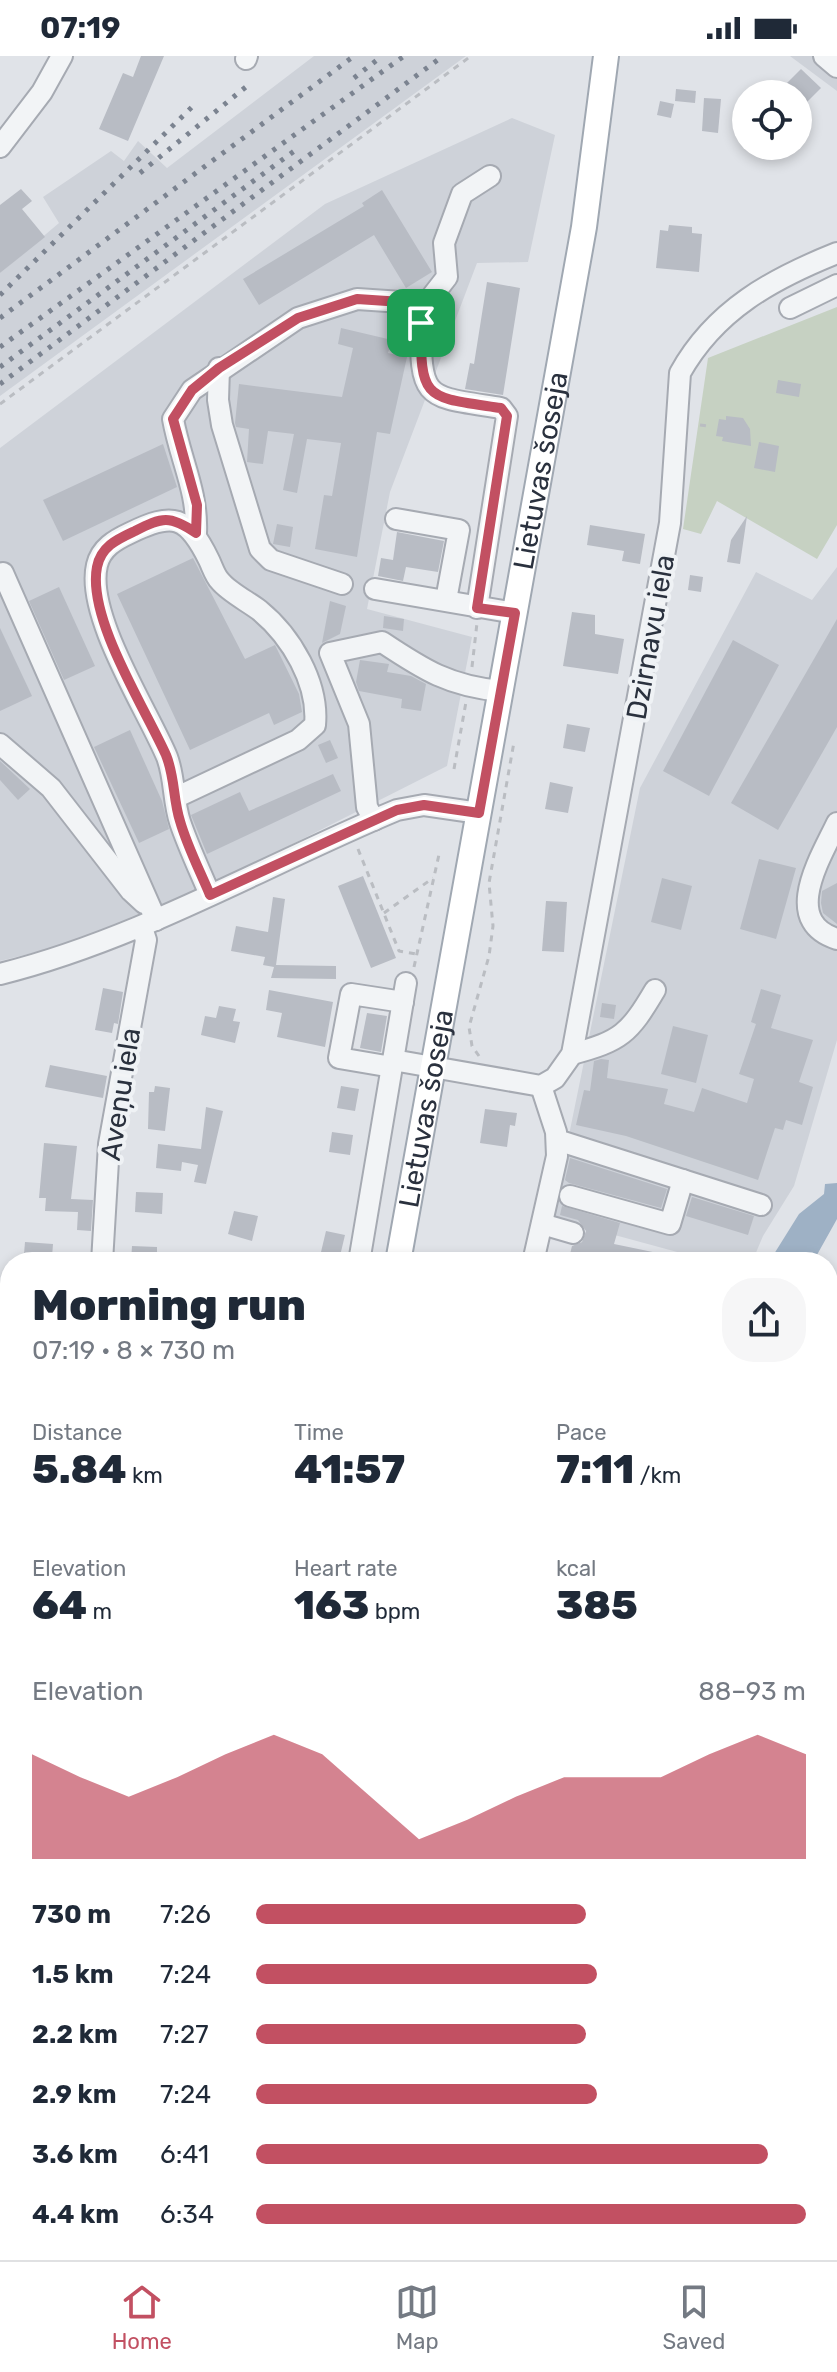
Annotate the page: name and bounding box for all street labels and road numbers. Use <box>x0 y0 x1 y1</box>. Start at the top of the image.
street label: Lietuvas šoseja <box>507 369 575 572</box>
street label: Dzirnavu iela <box>620 552 681 722</box>
street label: Lietuvas šoseja <box>392 1007 460 1210</box>
street label: Aveņu iela <box>94 1025 147 1163</box>

